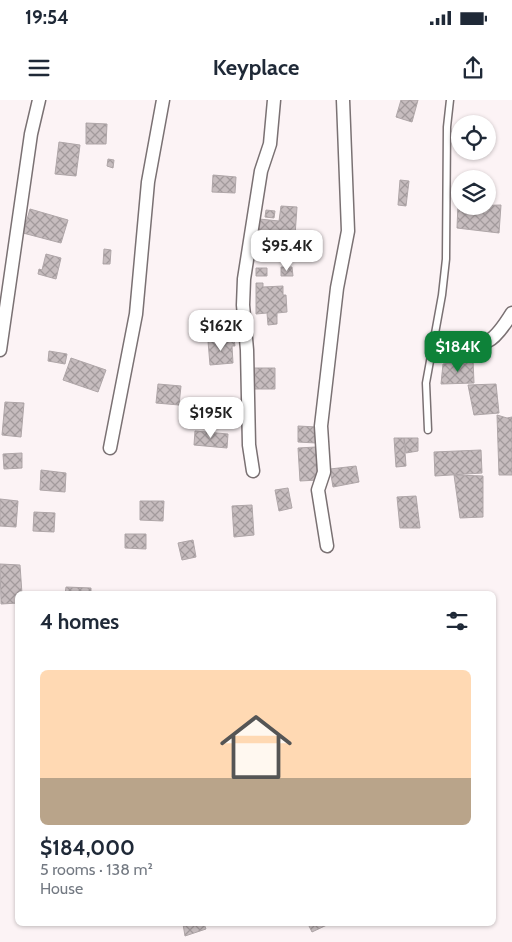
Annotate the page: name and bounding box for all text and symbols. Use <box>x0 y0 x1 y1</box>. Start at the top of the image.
text: 19:54 <box>25 6 69 29</box>
icon: menu <box>25 54 53 82</box>
text: Keyplace <box>213 54 299 81</box>
icon: share <box>459 54 487 82</box>
map controls <box>451 115 496 215</box>
button: locate <box>451 115 496 160</box>
button: layers <box>451 170 496 215</box>
pin: $95.4K <box>246 230 328 272</box>
text: $95.4K <box>262 236 312 255</box>
pin: $162K <box>186 310 256 352</box>
text: $162K <box>200 316 242 335</box>
pin: $184K <box>423 330 493 373</box>
text: $184K <box>436 337 480 356</box>
pin: $195K <box>176 396 246 439</box>
text: $195K <box>190 403 232 422</box>
icon: filters <box>443 607 471 635</box>
text: 4 homes <box>40 609 119 634</box>
icon: home <box>211 702 301 792</box>
text: $184,000 <box>40 835 135 860</box>
text: 5 rooms · 138 m² <box>40 860 153 879</box>
text: House <box>40 879 83 898</box>

